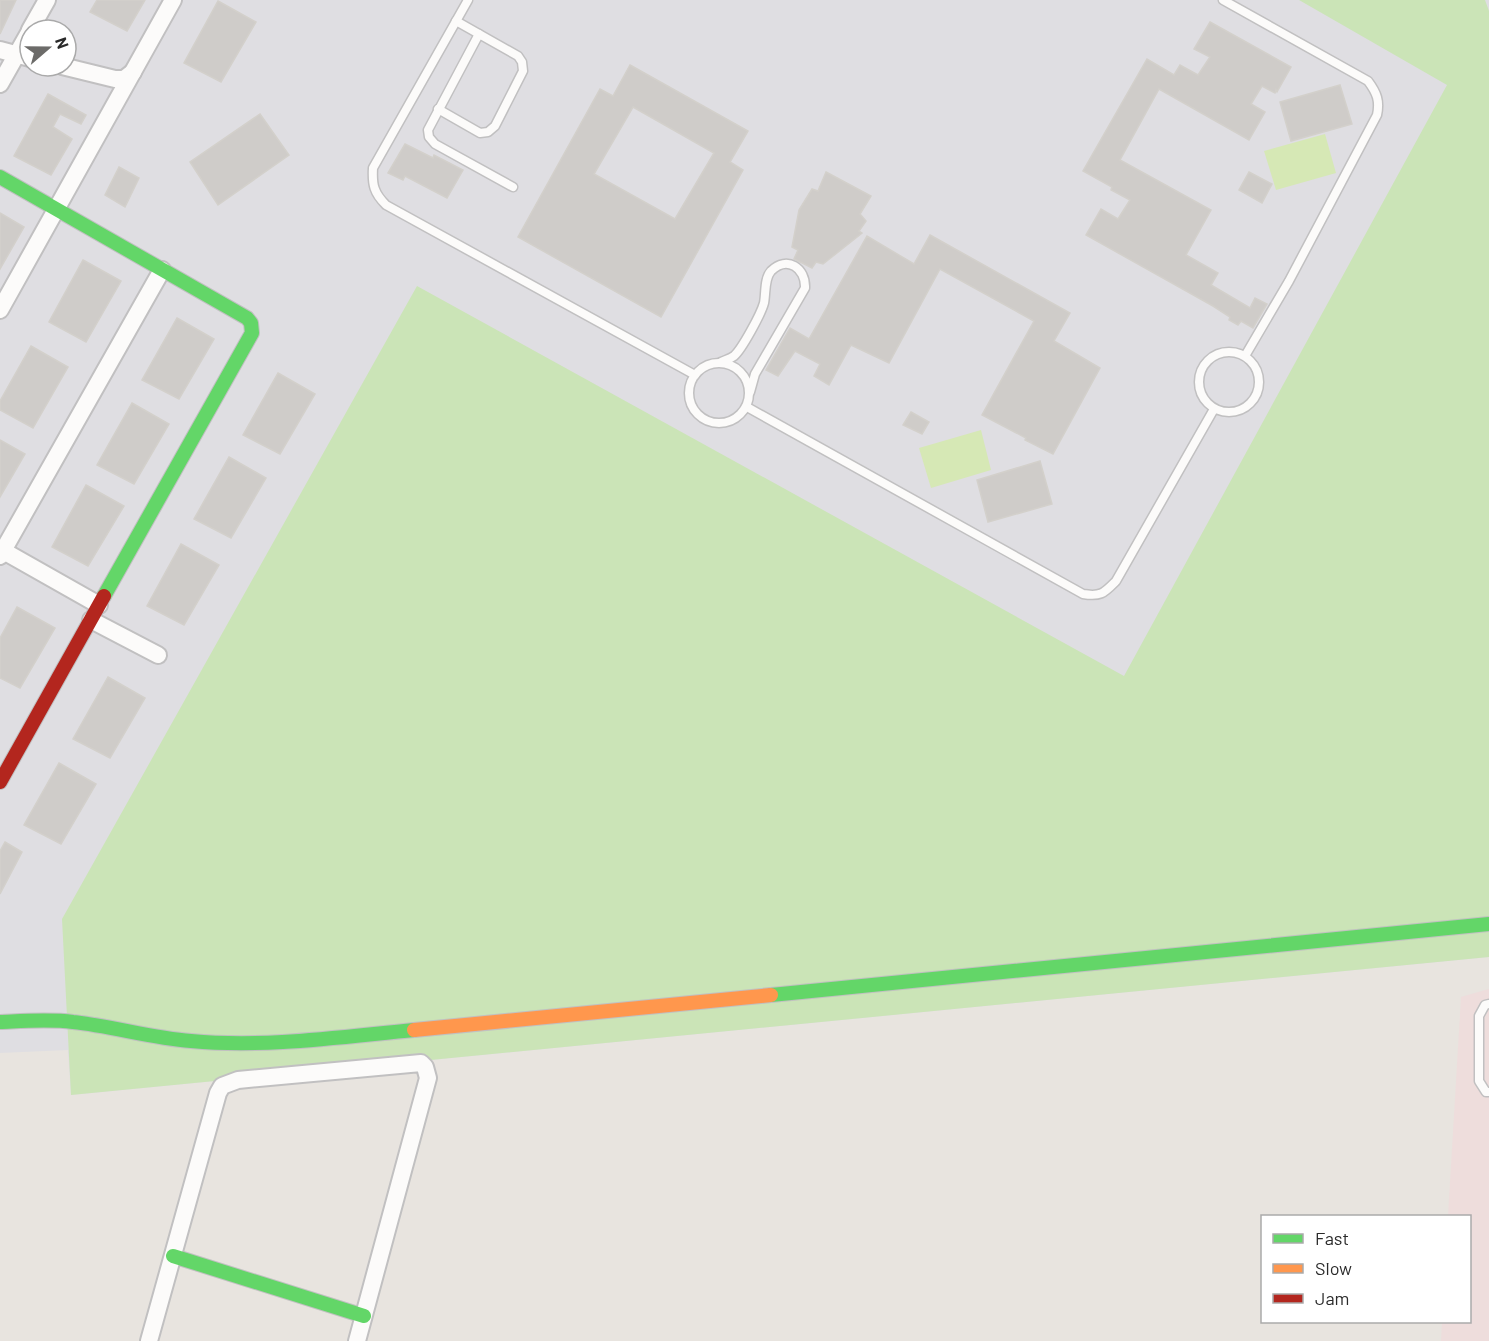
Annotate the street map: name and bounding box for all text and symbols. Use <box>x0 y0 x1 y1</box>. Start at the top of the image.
north arrow <box>18 18 78 78</box>
text: N <box>52 34 73 51</box>
legend <box>1261 1215 1471 1323</box>
text: Fast <box>1315 1227 1349 1249</box>
text: Slow <box>1315 1257 1352 1279</box>
text: Jam <box>1315 1287 1349 1309</box>

